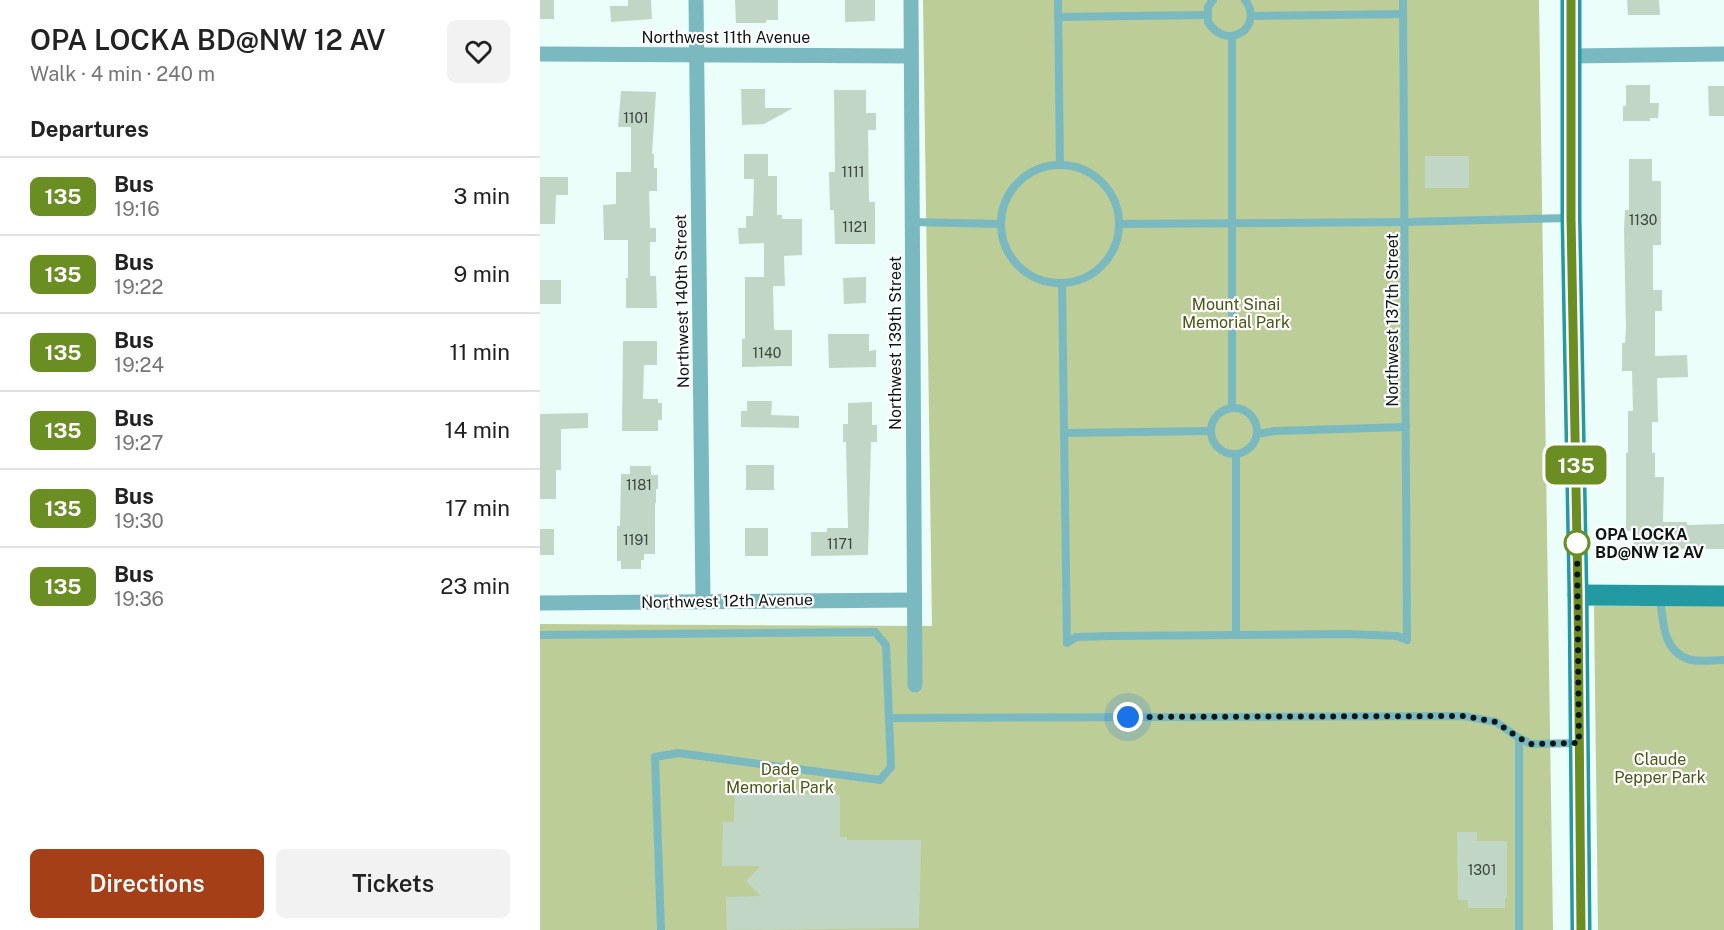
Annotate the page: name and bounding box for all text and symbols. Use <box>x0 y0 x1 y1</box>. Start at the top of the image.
button: heart <box>447 20 510 83</box>
text: OPA LOCKA BD@NW 12 AV <box>30 23 386 56</box>
street label: Northwest 11th Avenue <box>642 28 810 47</box>
text: Walk · 4 min · 240 m <box>30 62 215 86</box>
house number: 1101 <box>623 110 649 126</box>
text: Departures <box>30 116 149 142</box>
house number: 1111 <box>842 164 864 180</box>
text: Bus <box>114 171 154 197</box>
text: 3 min <box>453 183 510 209</box>
text: 135 <box>44 184 82 209</box>
text: 19:16 <box>114 197 160 221</box>
house number: 1130 <box>1629 212 1657 228</box>
street label: Northwest 140th Street <box>671 214 693 388</box>
house number: 1121 <box>842 219 868 235</box>
street label: Northwest 137th Street <box>1383 233 1402 407</box>
text: Bus <box>114 249 154 275</box>
street label: Northwest 139th Street <box>886 256 905 430</box>
text: 9 min <box>454 261 510 287</box>
text: 135 <box>44 262 82 287</box>
text: 19:22 <box>114 275 163 299</box>
park label: Mount Sinai Memorial Park <box>1182 295 1290 332</box>
text: Bus <box>114 327 154 353</box>
text: 11 min <box>449 339 510 365</box>
text: 135 <box>44 340 82 365</box>
house number: 1140 <box>753 345 781 361</box>
text: 19:24 <box>114 353 164 377</box>
text: Bus <box>114 405 154 431</box>
text: 14 min <box>445 417 510 443</box>
text: 135 <box>44 418 82 443</box>
text: 19:27 <box>114 431 163 455</box>
line badge: 135 <box>1542 446 1610 484</box>
text: 135 <box>1557 453 1595 478</box>
house number: 1181 <box>626 477 652 493</box>
text: Bus <box>114 483 154 509</box>
text: 17 min <box>445 495 510 521</box>
text: 135 <box>44 496 82 521</box>
text: 19:30 <box>114 509 164 533</box>
place label: OPA LOCKA BD@NW 12 AV <box>1595 525 1704 562</box>
marker: OPA LOCKA BD@NW 12 AV <box>1564 530 1590 556</box>
house number: 1191 <box>623 532 649 548</box>
house number: 1171 <box>827 536 853 552</box>
text: Bus <box>114 561 154 587</box>
text: 23 min <box>440 573 510 599</box>
text: 135 <box>44 574 82 599</box>
text: 19:36 <box>114 587 164 611</box>
street label: Northwest 12th Avenue <box>641 590 813 612</box>
your location <box>1113 702 1143 732</box>
park label: Claude Pepper Park <box>1614 750 1706 787</box>
park label: Dade Memorial Park <box>726 760 834 797</box>
button: Directions <box>30 849 264 918</box>
button: Tickets <box>276 849 510 918</box>
house number: 1301 <box>1468 862 1496 878</box>

